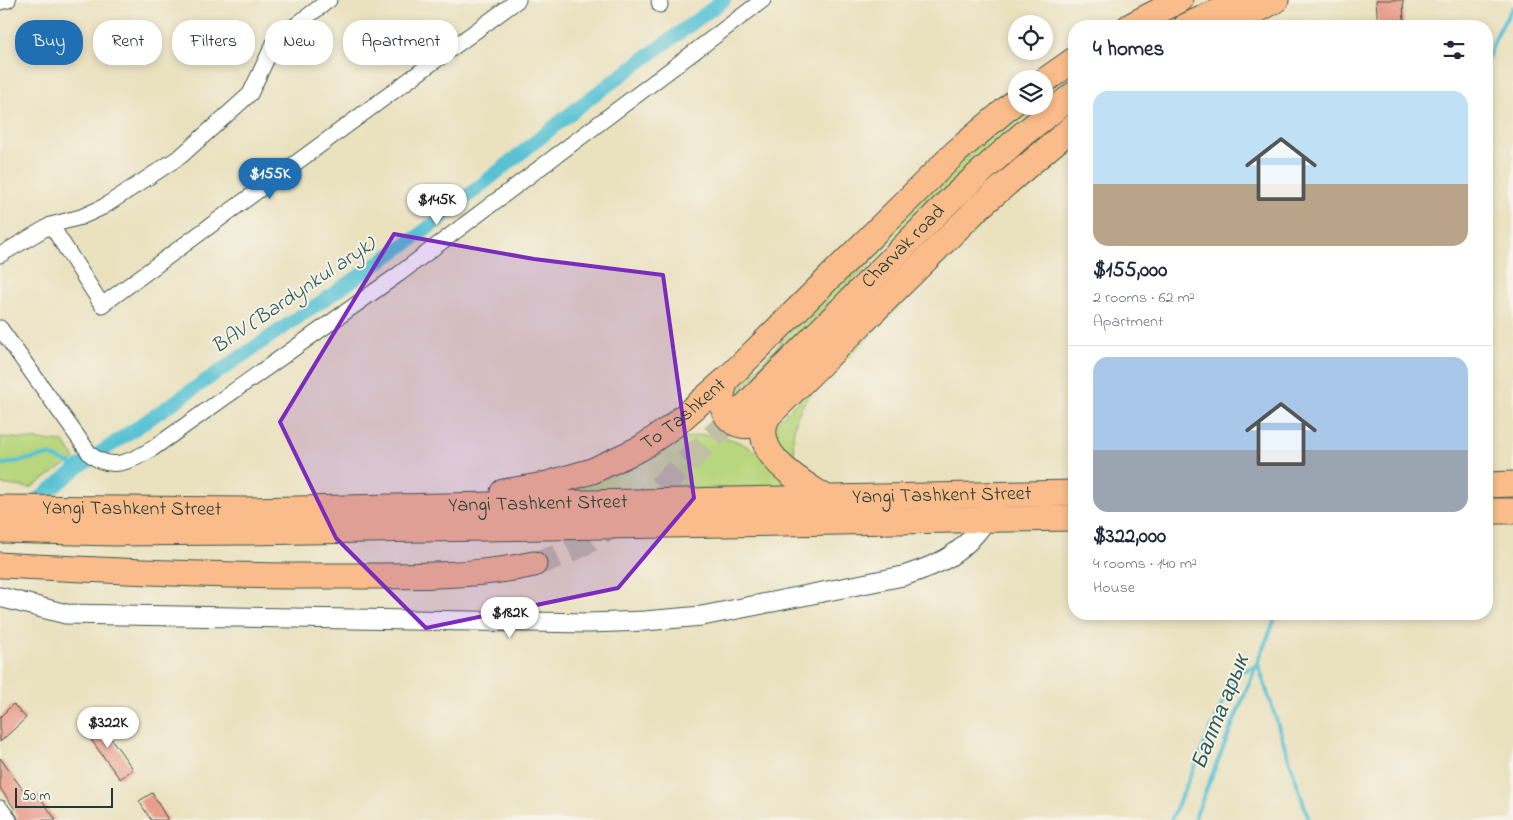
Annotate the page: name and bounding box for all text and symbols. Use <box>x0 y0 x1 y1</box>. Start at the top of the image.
map controls <box>1008 15 1053 115</box>
button: locate <box>1008 15 1053 60</box>
chip: Buy <box>15 20 83 65</box>
chip: Rent <box>93 20 162 65</box>
chip: Filters <box>172 20 255 65</box>
chip: New <box>265 20 333 65</box>
chip: Apartment <box>343 20 458 65</box>
text: 4 homes <box>1093 35 1164 65</box>
icon: filters <box>1440 36 1468 64</box>
button: layers <box>1008 70 1053 115</box>
icon: home <box>1236 124 1326 214</box>
pin: $155K <box>235 158 305 200</box>
text: $155K <box>250 162 290 186</box>
pin: $145K <box>402 184 472 226</box>
text: $145K <box>418 188 456 212</box>
street label: Charvak road <box>855 198 952 295</box>
water label: BAV (Bardynkul aryk) <box>206 229 383 362</box>
text: $155,000 <box>1093 256 1167 286</box>
text: 2 rooms · 62 m² <box>1093 286 1195 310</box>
text: Apartment <box>1093 310 1163 334</box>
street label: To Tashkent <box>635 371 733 458</box>
icon: home <box>1236 389 1326 479</box>
street label: Yangi Tashkent Street <box>852 479 1032 512</box>
street label: Yangi Tashkent Street <box>448 488 628 521</box>
street label: Yangi Tashkent Street <box>42 494 222 524</box>
text: $322,000 <box>1093 522 1166 552</box>
text: 4 rooms · 140 m² <box>1093 552 1197 576</box>
text: House <box>1093 576 1135 600</box>
pin: $182K <box>475 596 545 639</box>
text: $182K <box>492 601 528 625</box>
water label: Балта арык <box>1186 649 1259 772</box>
pin: $322K <box>73 706 143 749</box>
text: $322K <box>88 711 128 735</box>
scale bar <box>15 785 112 808</box>
text: 50 m <box>22 786 50 807</box>

